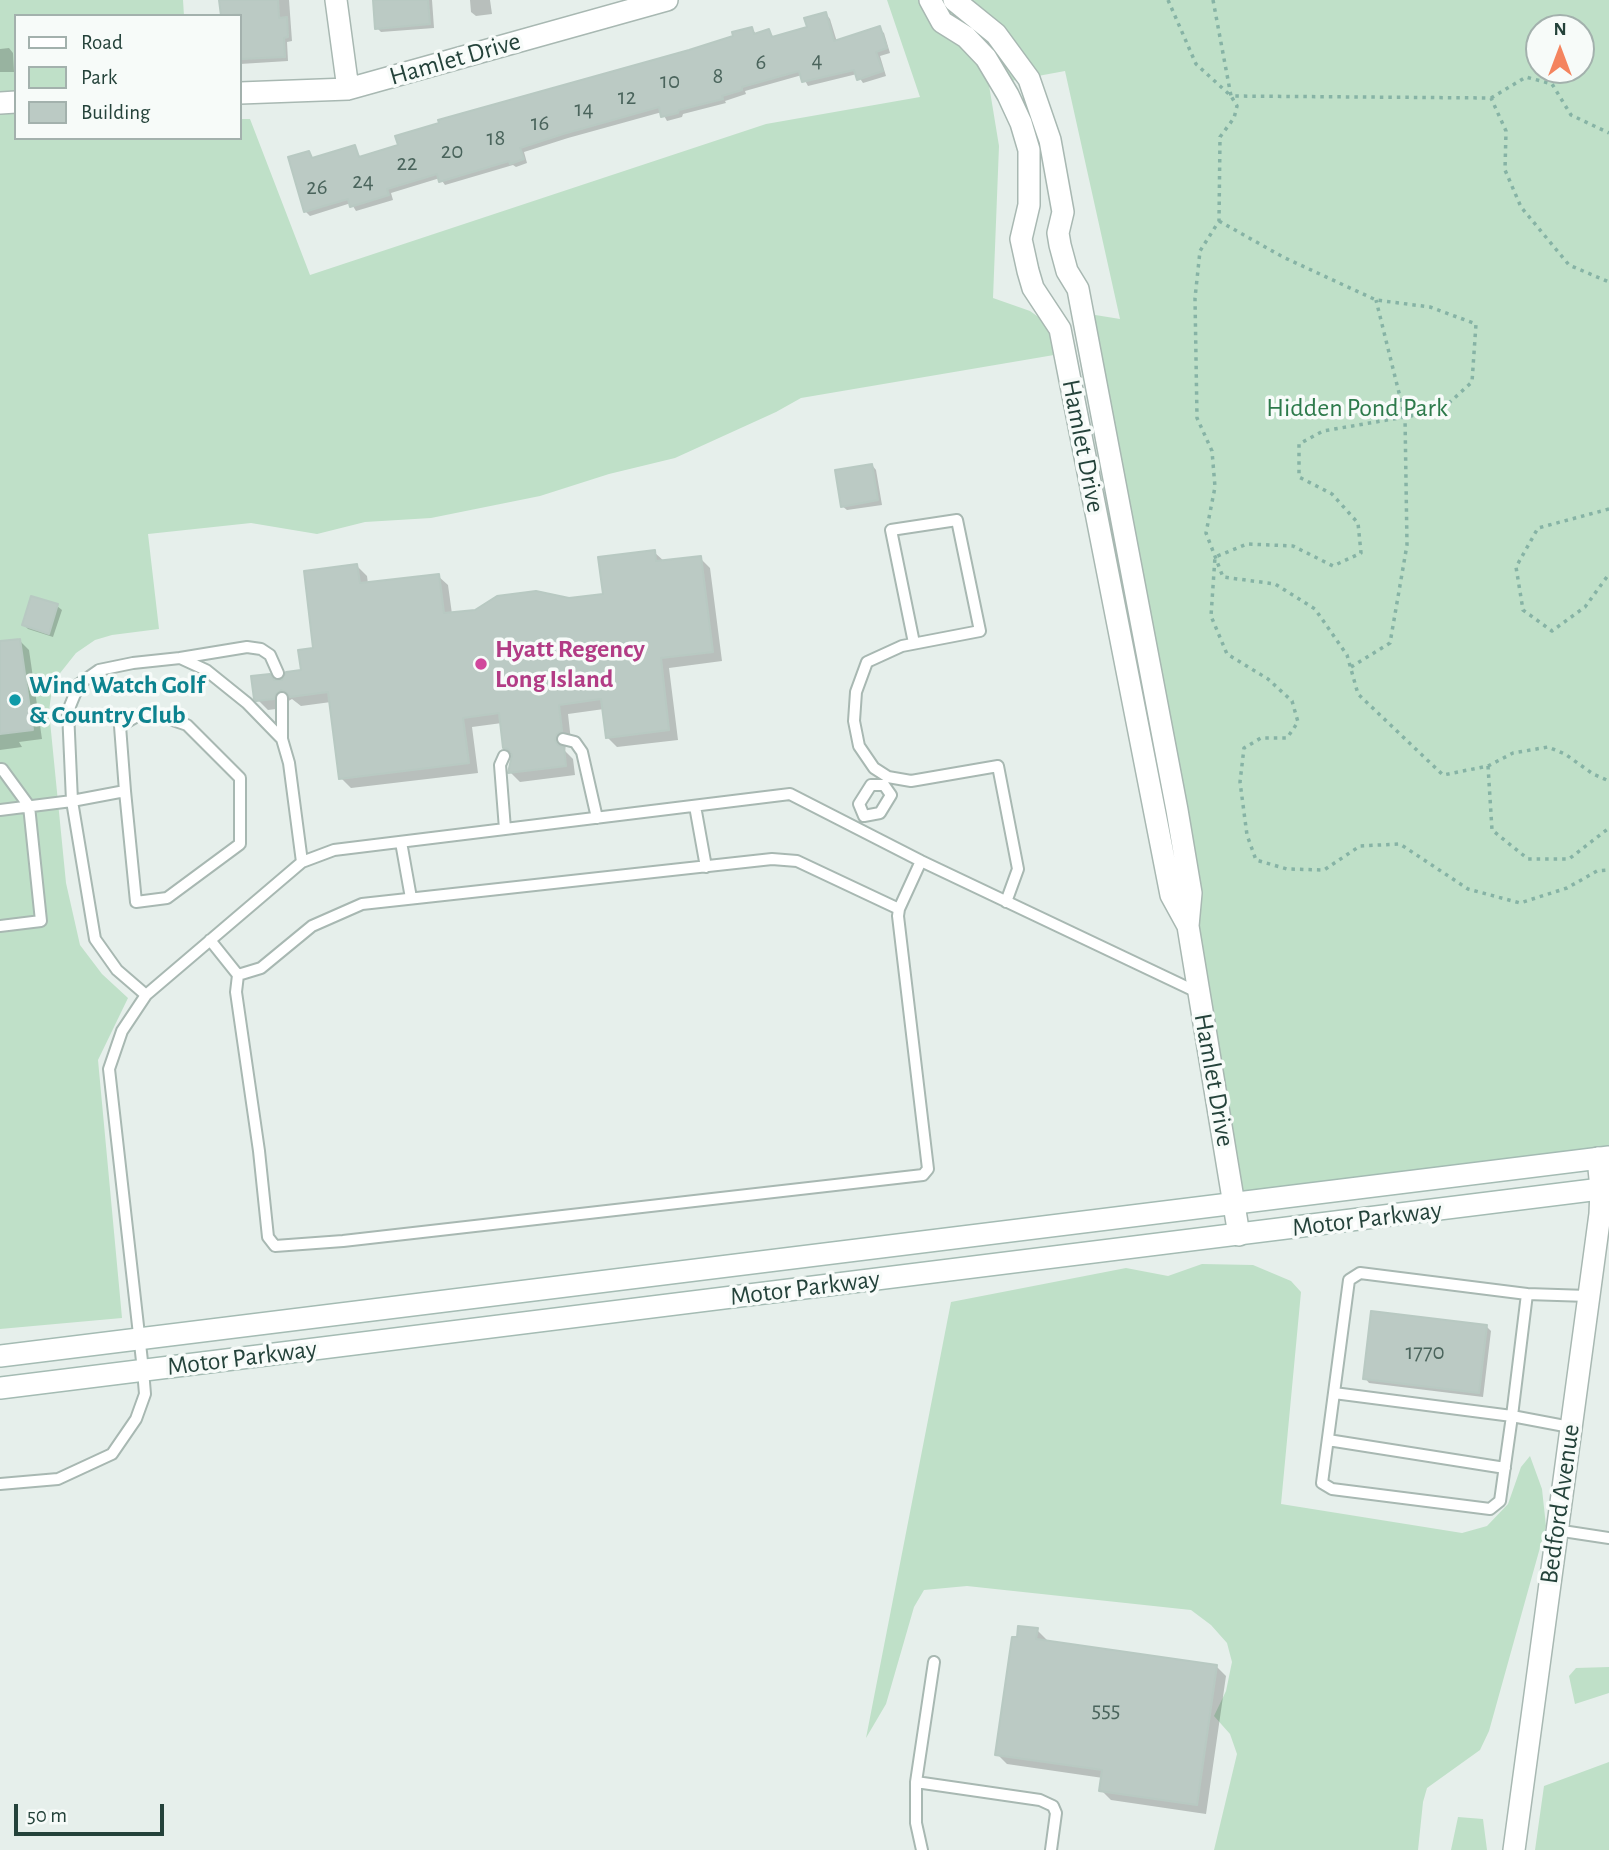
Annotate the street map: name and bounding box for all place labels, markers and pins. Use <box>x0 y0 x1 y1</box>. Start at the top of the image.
place label: Hyatt Regency Long Island <box>495 633 645 694</box>
marker: Hyatt Regency Long Island <box>473 656 489 672</box>
place label: Wind Watch Golf & Country Club <box>29 669 205 730</box>
marker: Wind Watch Golf & Country Club <box>7 692 23 708</box>

